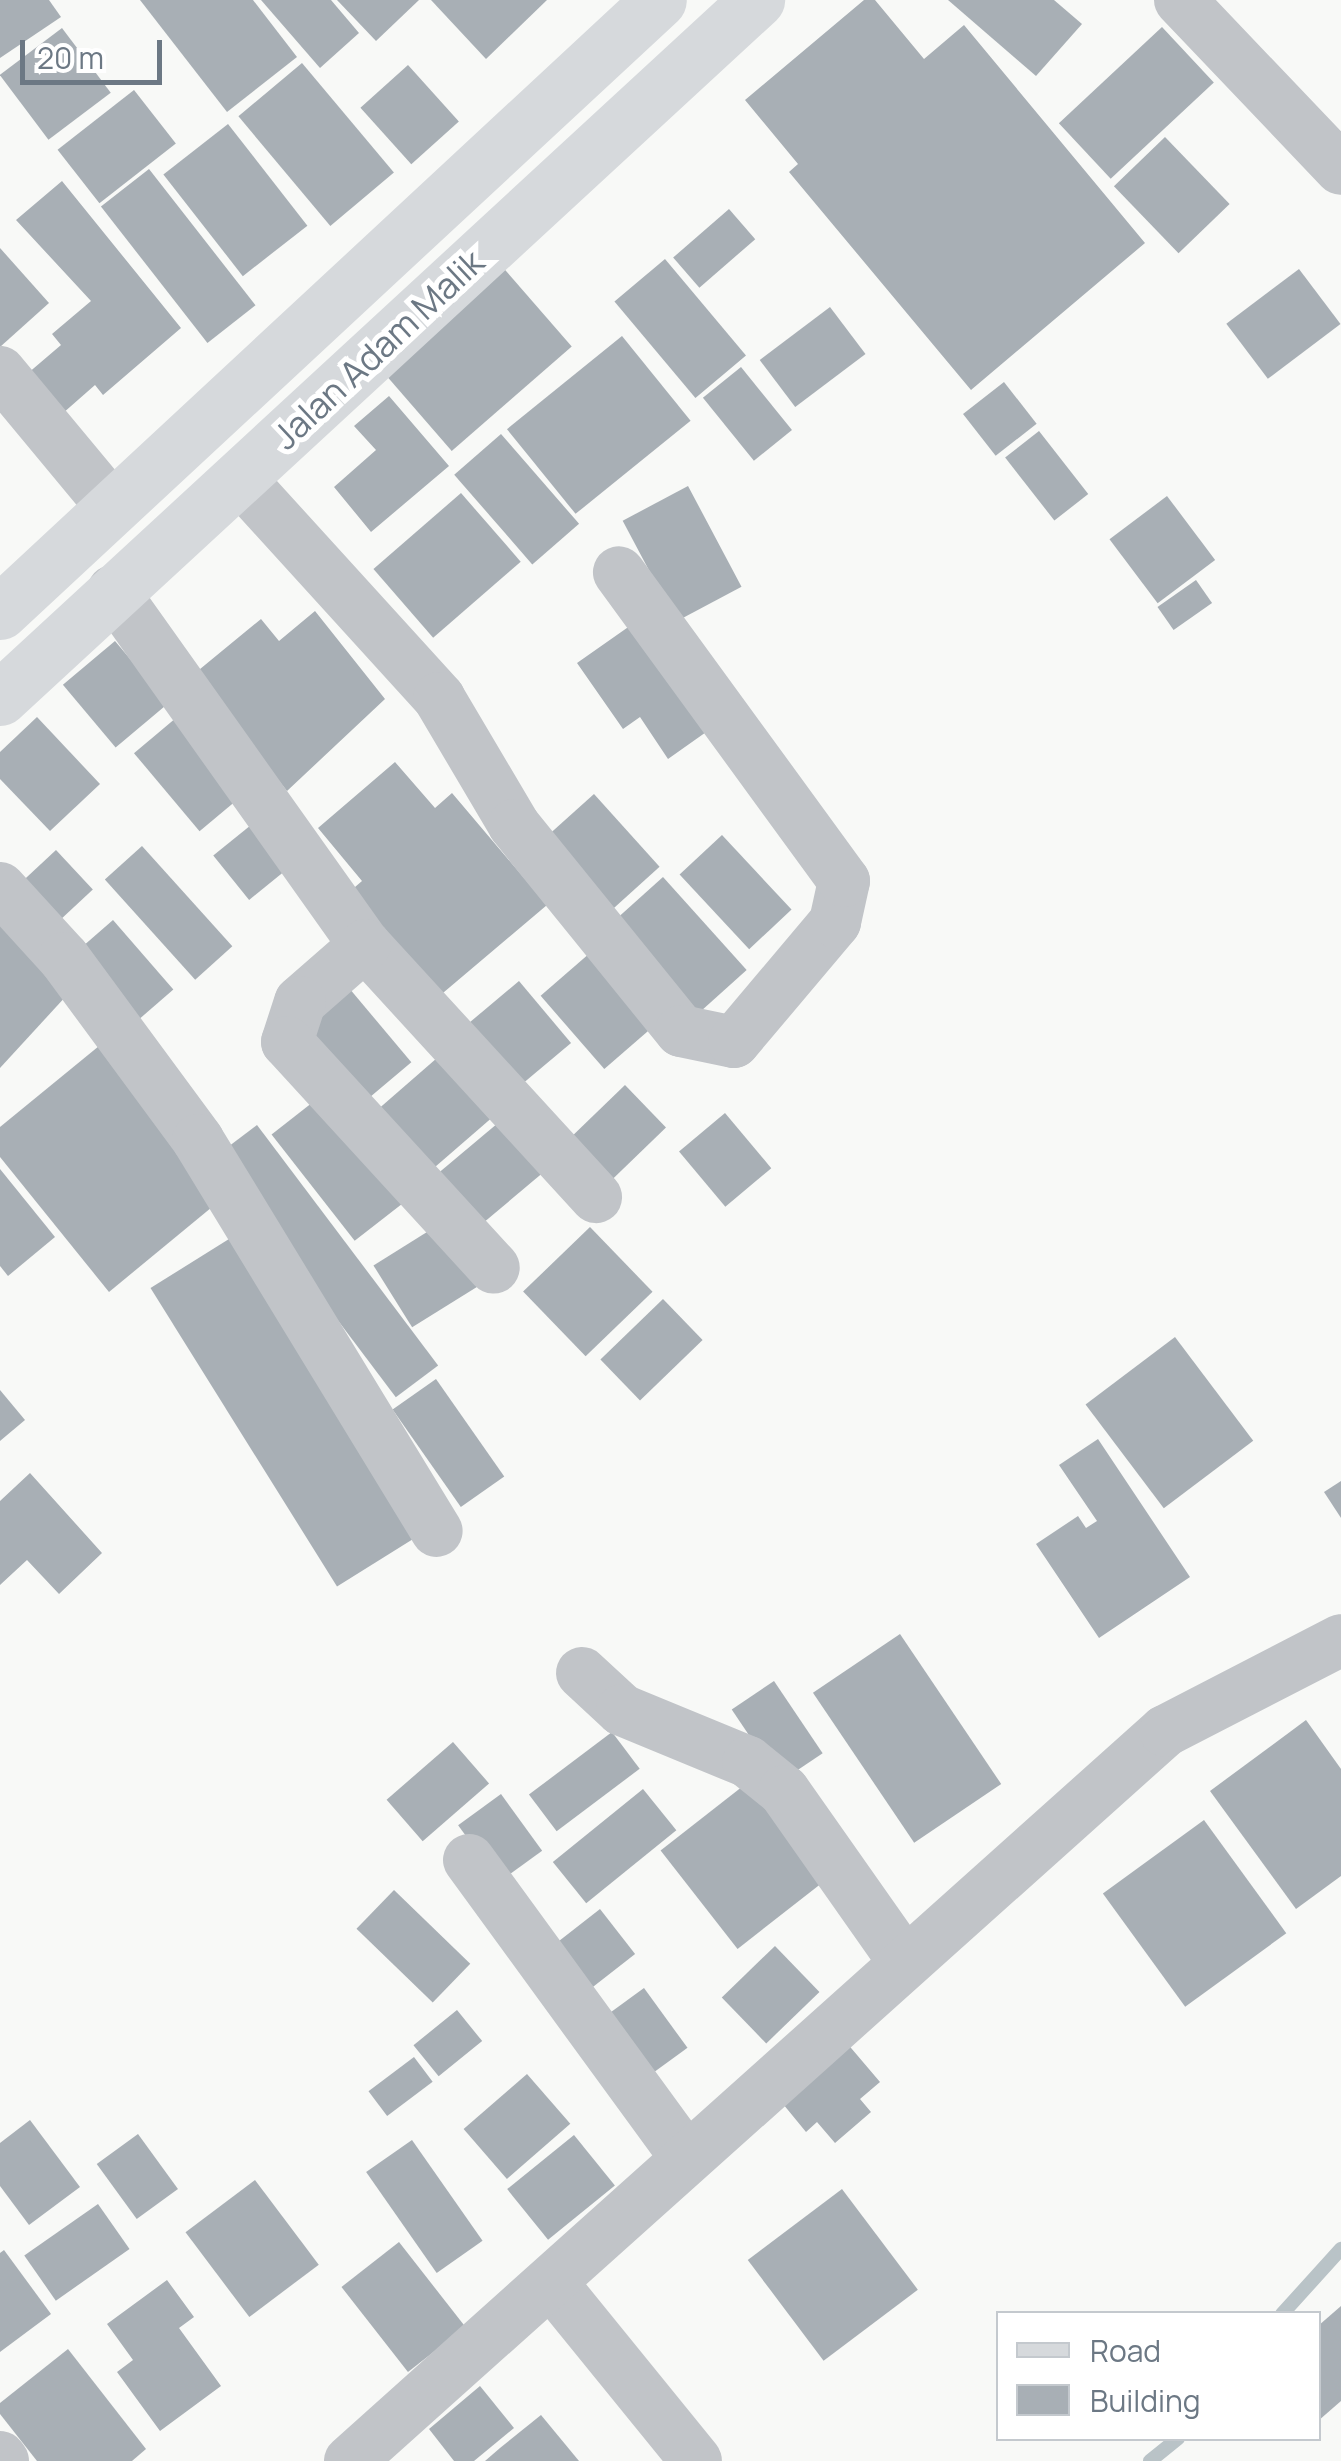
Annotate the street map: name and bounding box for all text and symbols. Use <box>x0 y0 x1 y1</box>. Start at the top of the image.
scale bar <box>25 20 168 82</box>
text: 20 m <box>37 37 104 78</box>
street label: Jalan Adam Malik <box>264 241 492 457</box>
legend <box>996 2311 1321 2441</box>
text: Road <box>1090 2330 1161 2371</box>
text: Building <box>1090 2380 1201 2421</box>

